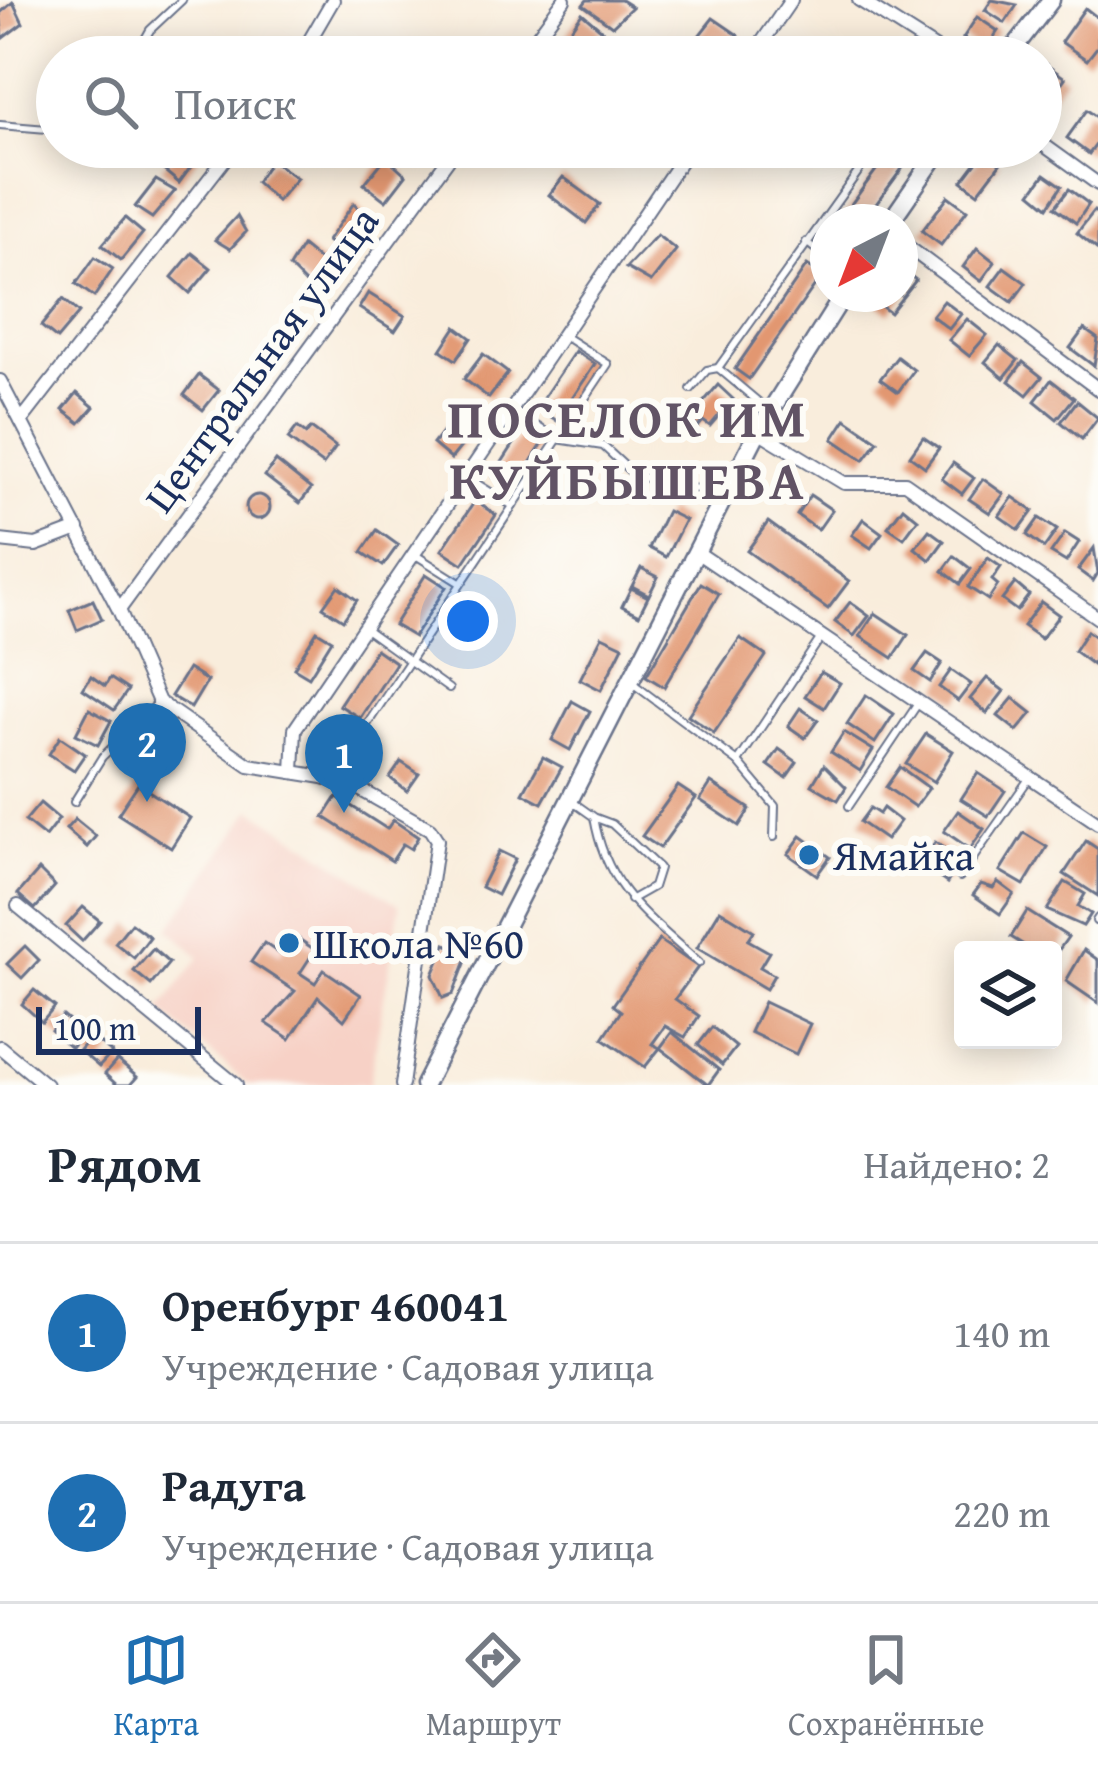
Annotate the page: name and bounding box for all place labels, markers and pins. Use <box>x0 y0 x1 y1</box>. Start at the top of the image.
pin: 2 <box>108 703 186 802</box>
pin: 1 <box>305 714 383 813</box>
place label: Ямайка <box>832 824 975 885</box>
marker: Ямайка <box>796 842 822 868</box>
place label: Школа №60 <box>313 912 524 973</box>
marker: Школа №60 <box>276 930 302 956</box>

